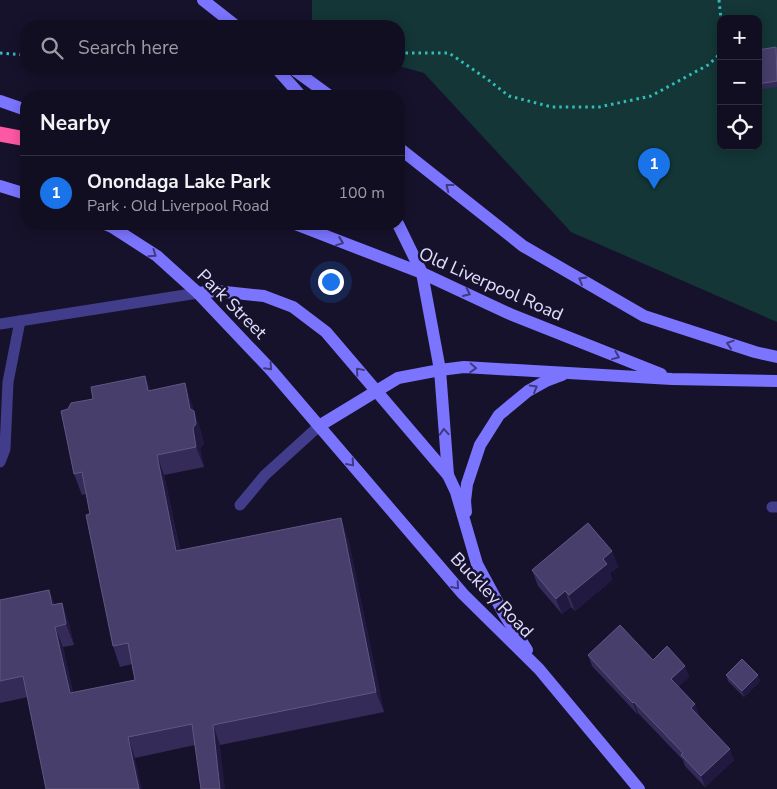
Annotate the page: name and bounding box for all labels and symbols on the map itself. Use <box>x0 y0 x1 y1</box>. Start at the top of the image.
pin: 1 <box>638 148 670 189</box>
one-way arrow <box>446 185 455 193</box>
one-way arrow <box>335 235 344 246</box>
street label: Old Liverpool Road <box>415 241 567 327</box>
one-way arrow <box>147 248 156 257</box>
street label: Park Street <box>192 264 273 345</box>
your location <box>318 269 344 295</box>
one-way arrow <box>578 276 587 286</box>
one-way arrow <box>462 287 471 298</box>
one-way arrow <box>726 340 735 350</box>
one-way arrow <box>611 350 620 361</box>
one-way arrow <box>263 361 272 370</box>
one-way arrow <box>470 362 478 373</box>
one-way arrow <box>357 368 365 377</box>
one-way arrow <box>528 384 537 394</box>
one-way arrow <box>439 428 450 436</box>
one-way arrow <box>345 457 354 466</box>
street label: Buckley Road <box>445 547 539 643</box>
one-way arrow <box>451 580 459 589</box>

